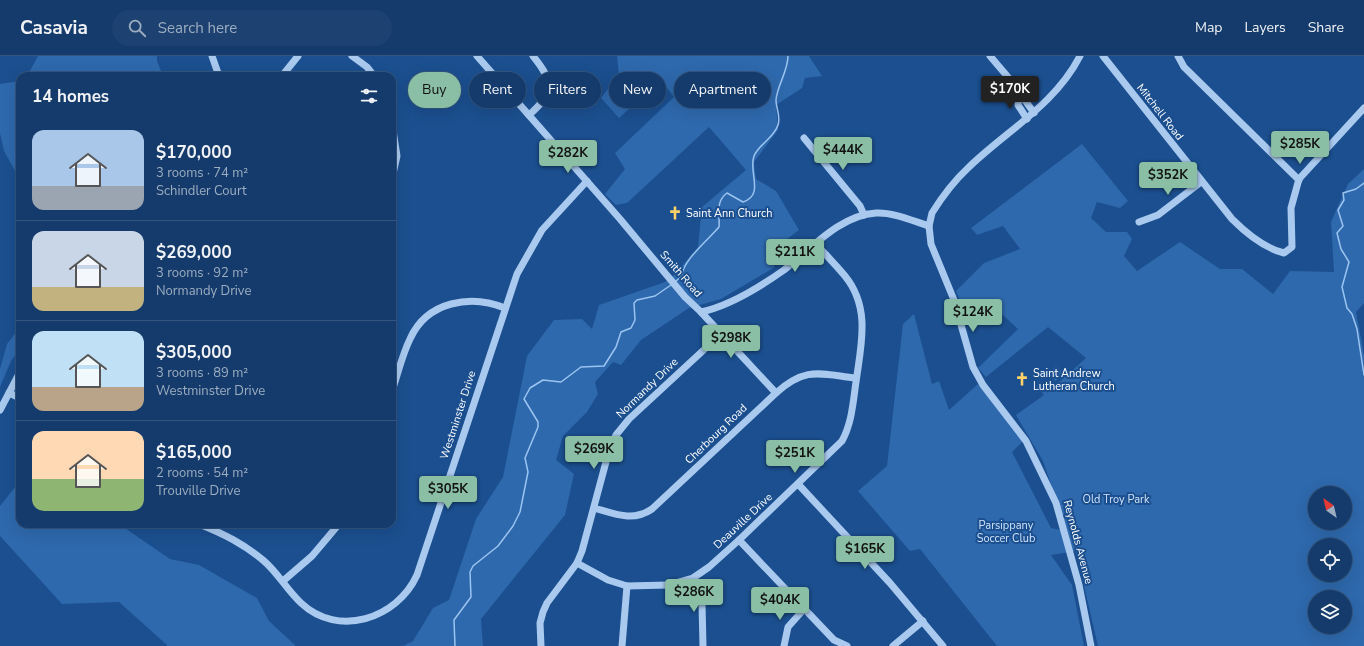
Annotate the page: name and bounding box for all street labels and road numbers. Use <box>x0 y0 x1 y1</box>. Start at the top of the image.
street label: Mitchell Road <box>1133 81 1187 143</box>
street label: Smith Road <box>657 247 705 301</box>
street label: Normandy Drive <box>613 354 681 421</box>
street label: Westminster Drive <box>437 369 479 461</box>
street label: Cherbourg Road <box>682 401 750 467</box>
street label: Deauville Drive <box>710 490 776 552</box>
street label: Reynolds Avenue <box>1060 498 1096 586</box>

